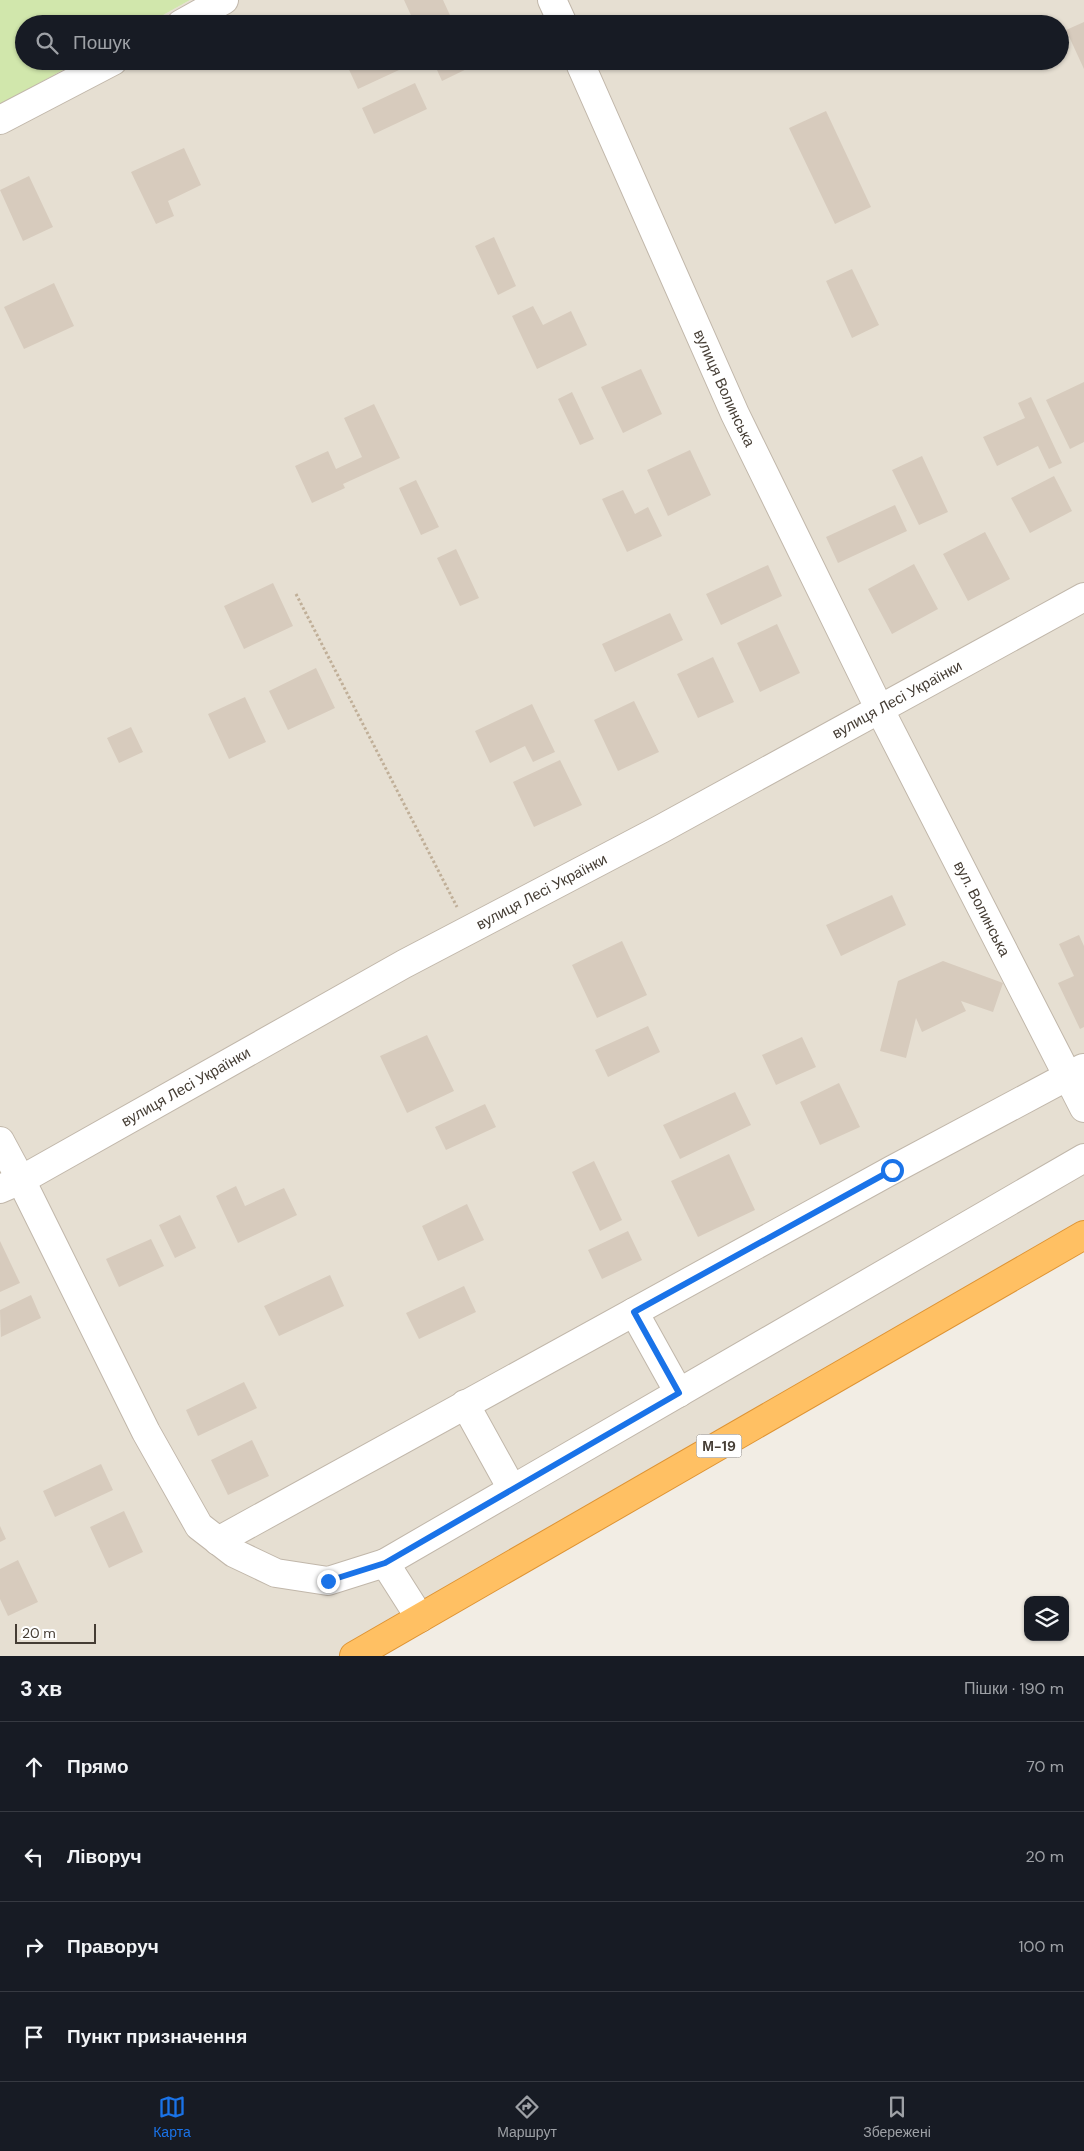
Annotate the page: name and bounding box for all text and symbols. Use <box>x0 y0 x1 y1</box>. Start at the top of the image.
search box <box>15 15 1069 70</box>
icon: search <box>33 29 61 57</box>
text: Пошук <box>73 30 130 55</box>
street label: вулиця Волинська <box>689 326 760 451</box>
street label: вулиця Лесі Українки <box>828 656 965 743</box>
street label: вулиця Лесі Українки <box>473 849 611 934</box>
street label: вул. Волинська <box>949 858 1015 961</box>
street label: вулиця Лесі Українки <box>118 1043 254 1131</box>
route start <box>881 1159 904 1182</box>
road number: М-19 <box>696 1434 742 1458</box>
route end <box>317 1570 340 1593</box>
map controls <box>1024 1596 1069 1641</box>
button: layers <box>1024 1596 1069 1641</box>
scale bar <box>15 1621 96 1644</box>
text: 20 m <box>22 1624 56 1642</box>
text: 3 хв <box>20 1675 62 1703</box>
text: Пішки · 190 m <box>964 1678 1064 1699</box>
icon: ahead <box>20 1753 48 1781</box>
text: Прямо <box>67 1754 129 1779</box>
text: 70 m <box>1026 1756 1064 1777</box>
icon: left <box>20 1843 48 1871</box>
text: Ліворуч <box>67 1844 142 1869</box>
text: 20 m <box>1025 1846 1064 1867</box>
icon: right <box>20 1933 48 1961</box>
text: Праворуч <box>67 1934 159 1959</box>
text: 100 m <box>1019 1936 1064 1957</box>
icon: arrive <box>20 2023 48 2051</box>
text: Пункт призначення <box>67 2024 247 2049</box>
tab: Карта <box>153 2093 191 2141</box>
tab: Маршрут <box>497 2093 557 2141</box>
tab: Збережені <box>863 2093 931 2141</box>

